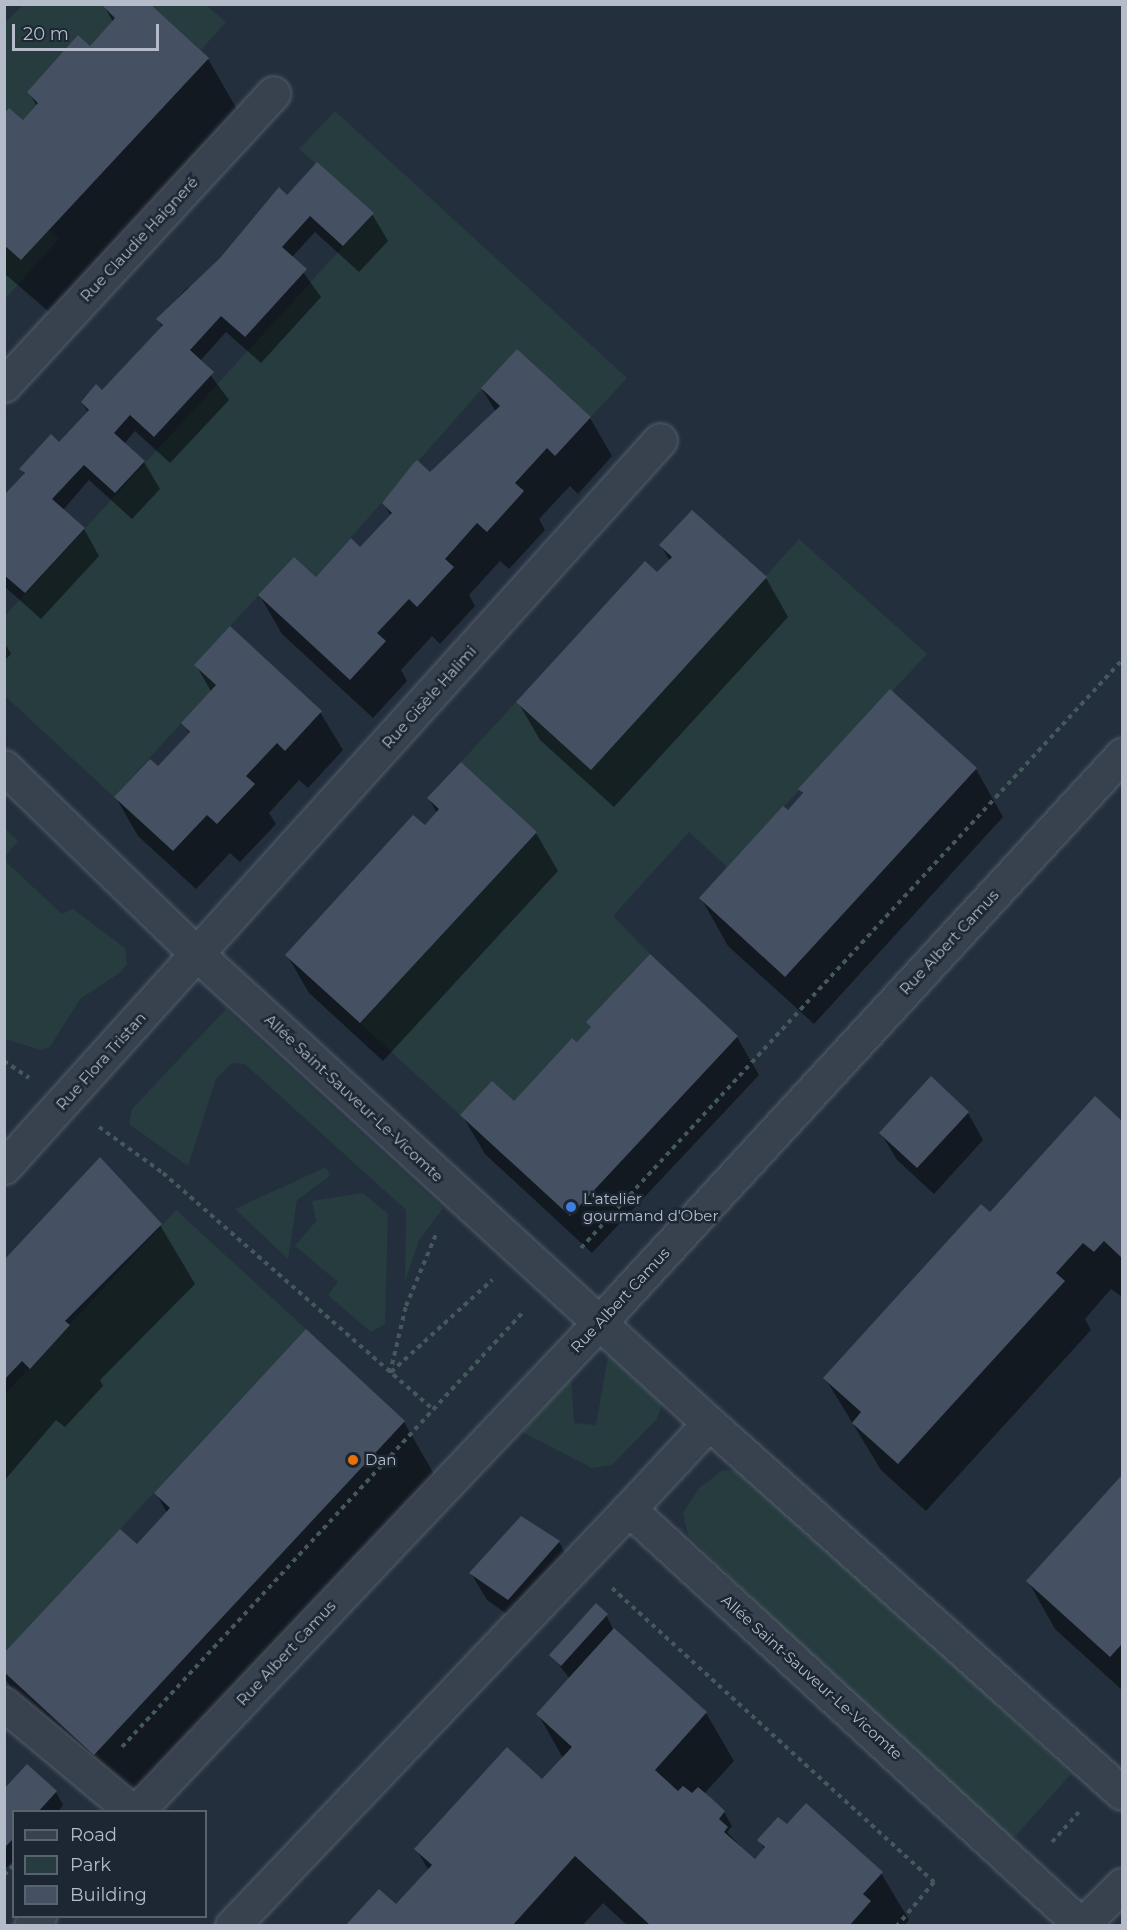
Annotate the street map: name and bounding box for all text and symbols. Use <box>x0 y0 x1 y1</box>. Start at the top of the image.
scale bar <box>15 12 162 50</box>
text: 20 m <box>23 23 69 45</box>
street label: Rue Claudie Haigneré <box>76 173 202 305</box>
street label: Rue Gisèle Halimi <box>378 642 480 752</box>
street label: Rue Albert Camus <box>896 886 1002 998</box>
street label: Rue Flora Tristan <box>52 1008 150 1114</box>
street label: Allée Saint-Sauveur-Le-Vicomte <box>261 1010 447 1186</box>
place label: L'atelier gourmand d'Ober <box>583 1189 718 1224</box>
marker: L'atelier gourmand d'Ober <box>564 1200 578 1214</box>
street label: Rue Albert Camus <box>567 1244 673 1356</box>
place label: Dan <box>365 1451 396 1469</box>
marker: Dan <box>346 1453 360 1467</box>
street label: Allée Saint-Sauveur-Le-Vicomte <box>718 1591 906 1763</box>
street label: Rue Albert Camus <box>233 1597 339 1709</box>
legend <box>12 1810 207 1918</box>
text: Road <box>70 1824 117 1846</box>
text: Park <box>70 1854 111 1876</box>
text: Building <box>70 1884 147 1906</box>

